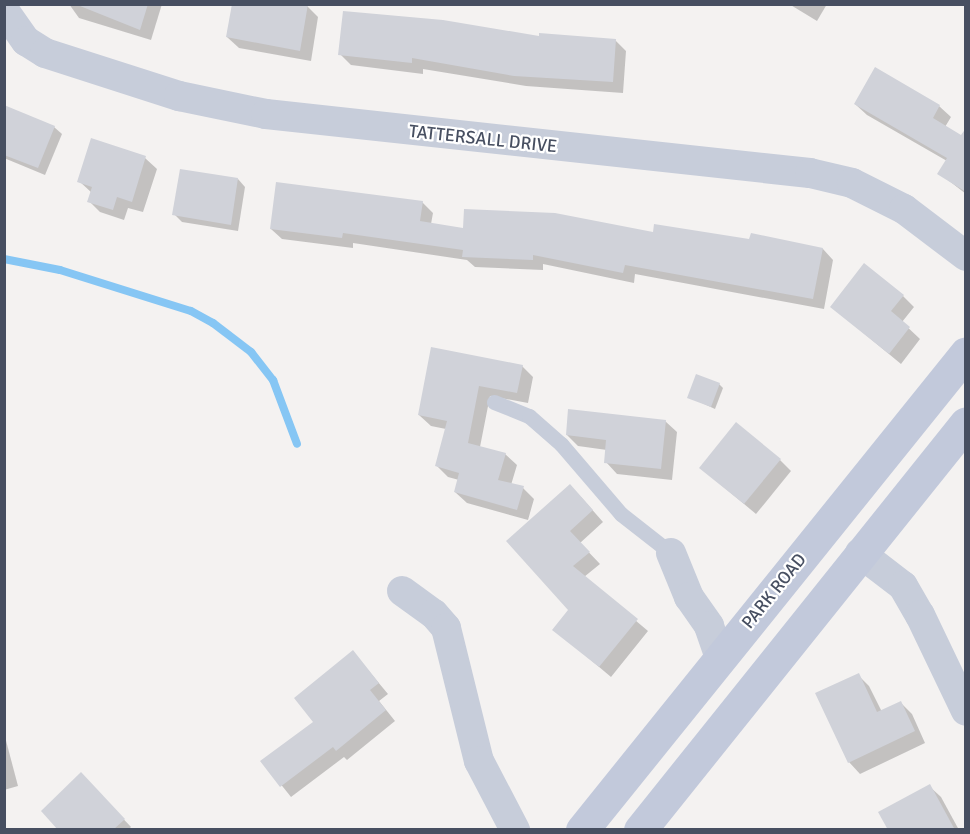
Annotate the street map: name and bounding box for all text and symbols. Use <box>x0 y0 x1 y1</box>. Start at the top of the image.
street label: TATTERSALL DRIVE <box>408 120 558 158</box>
street label: PARK ROAD <box>737 549 811 633</box>

